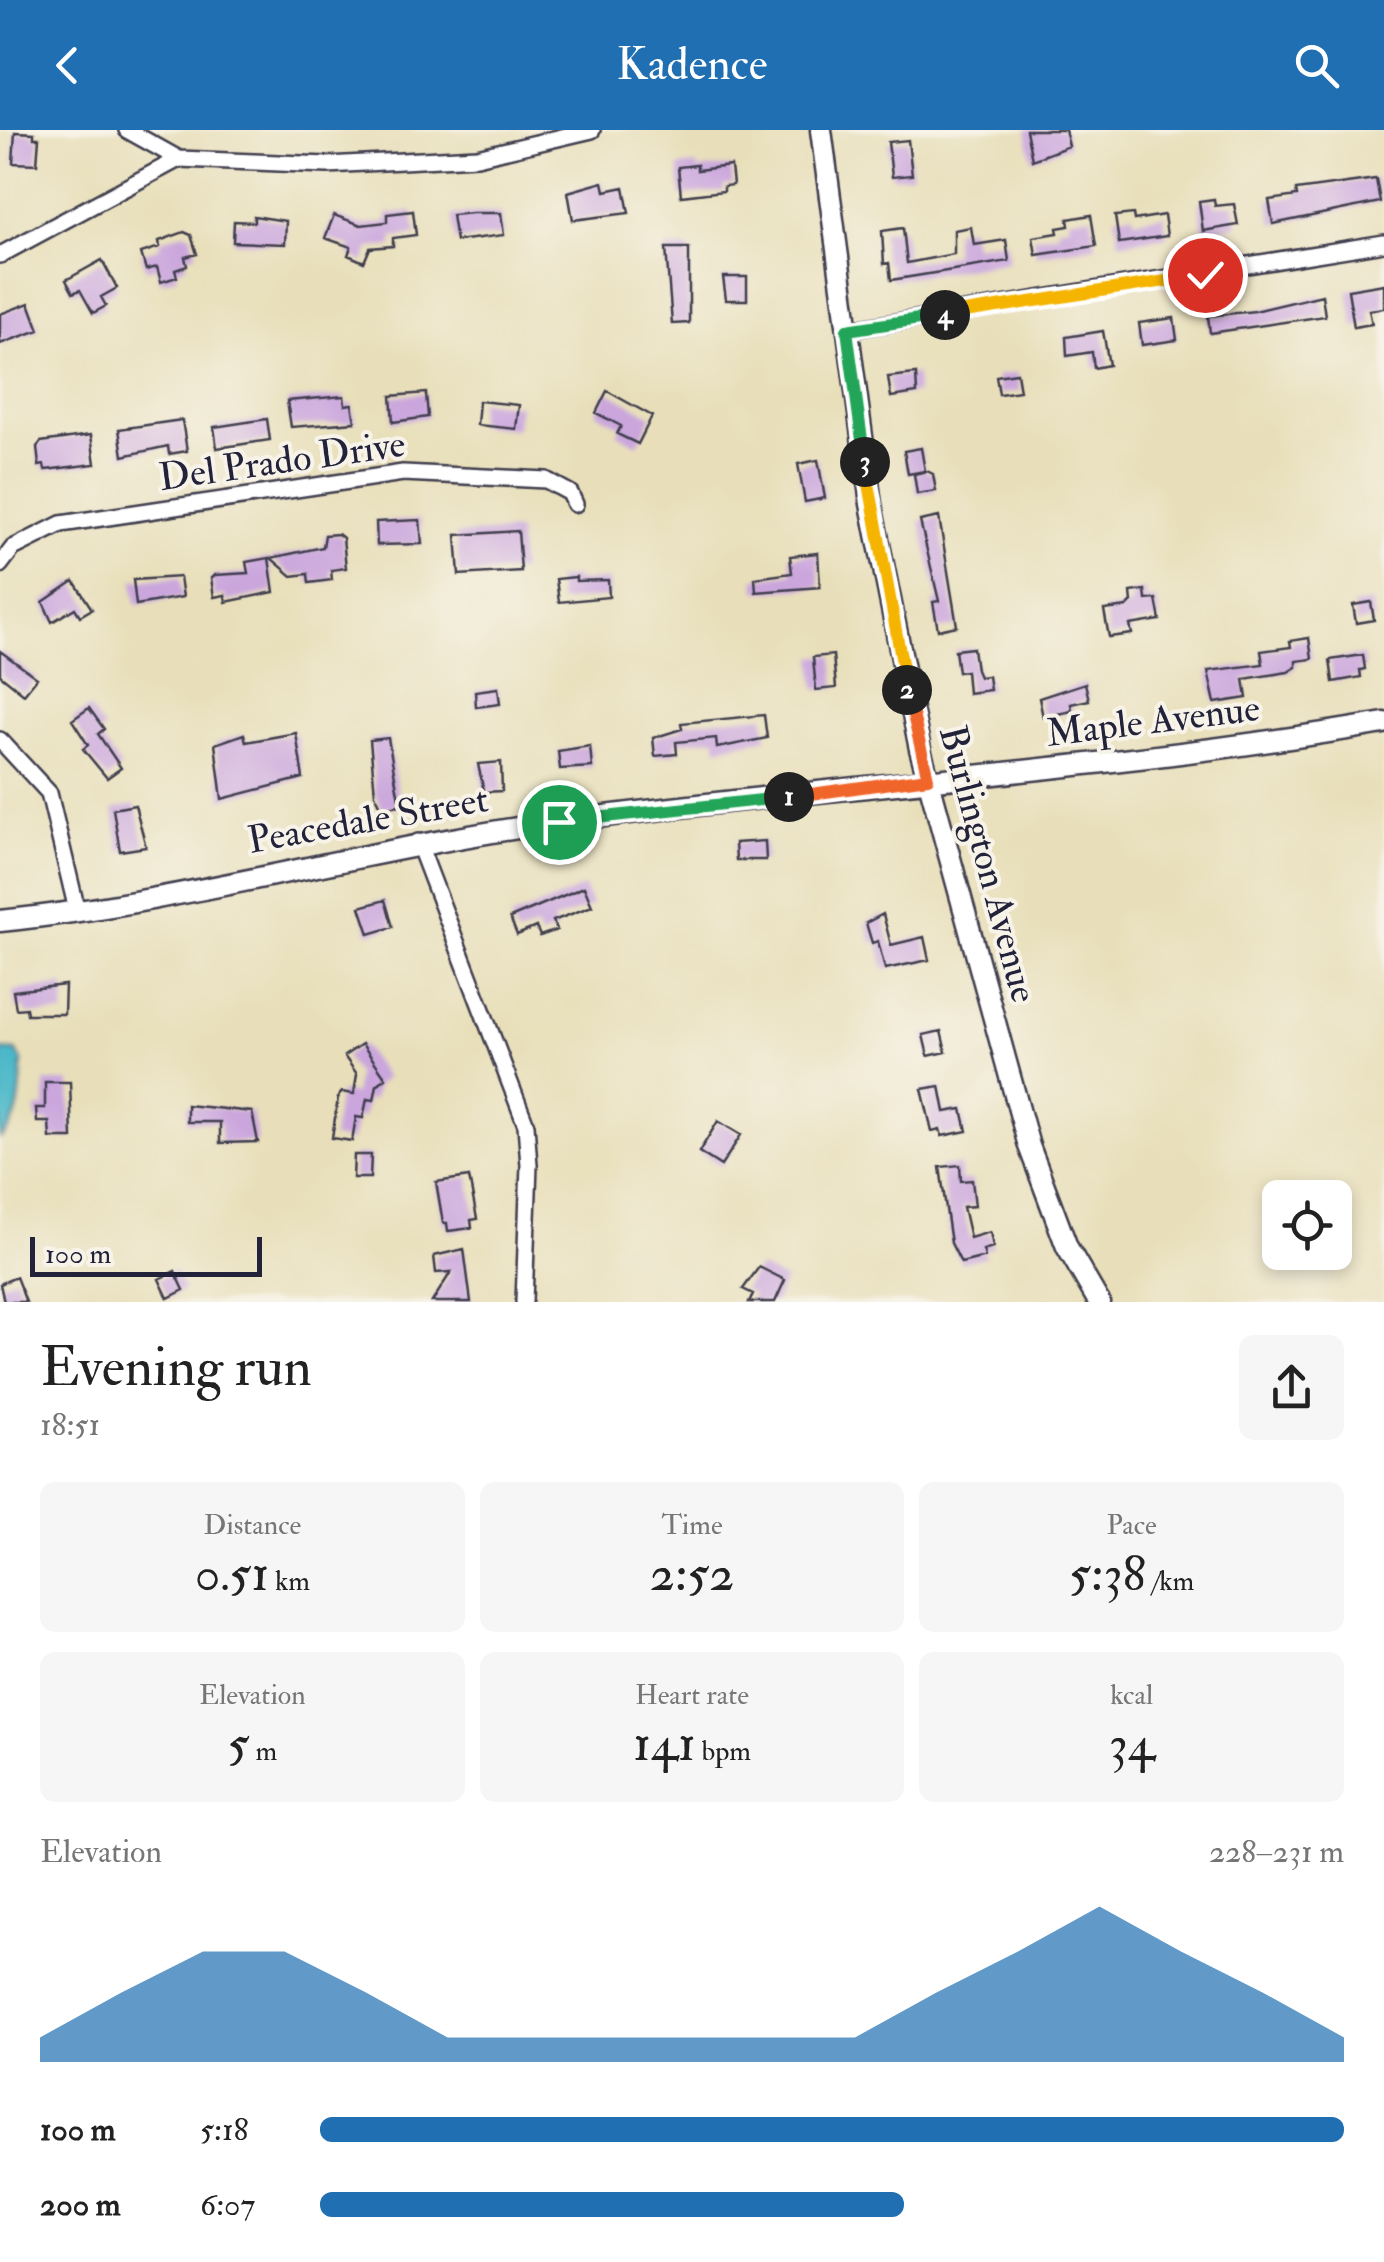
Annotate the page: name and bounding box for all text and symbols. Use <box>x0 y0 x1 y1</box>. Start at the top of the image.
text: Kadence <box>617 37 767 93</box>
icon: back <box>40 38 95 93</box>
icon: search <box>1289 38 1344 93</box>
pin <box>1163 233 1248 318</box>
icon: check <box>1178 248 1233 303</box>
pin: 4 <box>920 290 970 340</box>
text: 4 <box>937 297 953 332</box>
street label: Del Prado Drive <box>156 420 408 502</box>
pin: 3 <box>840 437 890 487</box>
text: 3 <box>860 444 870 479</box>
pin: 2 <box>882 665 932 715</box>
text: 2 <box>900 672 914 707</box>
street label: Maple Avenue <box>1044 684 1263 758</box>
street label: Burlington Avenue <box>928 720 1048 1008</box>
pin: 1 <box>764 772 814 822</box>
street label: Peacedale Street <box>244 775 492 865</box>
text: 1 <box>784 779 794 814</box>
pin <box>517 780 602 865</box>
icon: arrive <box>532 795 587 850</box>
map controls <box>1262 1180 1352 1270</box>
button: locate <box>1262 1180 1352 1270</box>
scale bar <box>30 1232 262 1276</box>
text: 100 m <box>45 1237 111 1272</box>
text: Evening run <box>40 1333 312 1402</box>
button: share <box>1239 1335 1344 1440</box>
text: 18:51 <box>40 1405 100 1445</box>
text: Distance <box>203 1508 301 1543</box>
text: Time <box>661 1508 723 1543</box>
text: Pace <box>1107 1508 1157 1543</box>
text: 0.51 <box>195 1543 269 1606</box>
text: 2:52 <box>650 1543 734 1606</box>
text: 5:38 <box>1069 1543 1146 1606</box>
text: km <box>269 1564 310 1599</box>
text: /km <box>1146 1564 1194 1599</box>
text: Elevation <box>199 1678 306 1713</box>
text: Heart rate <box>635 1678 749 1713</box>
text: kcal <box>1110 1678 1153 1713</box>
text: 5 <box>228 1713 250 1776</box>
text: 141 <box>633 1713 696 1776</box>
text: 34 <box>1109 1713 1155 1776</box>
text: m <box>250 1734 277 1769</box>
text: bpm <box>696 1734 751 1769</box>
text: Elevation <box>40 1832 162 1872</box>
text: 228–231 m <box>1209 1832 1344 1872</box>
text: 100 m <box>40 2110 116 2150</box>
text: 5:18 <box>200 2110 248 2150</box>
text: 200 m <box>40 2185 121 2225</box>
text: 6:07 <box>200 2185 255 2225</box>

